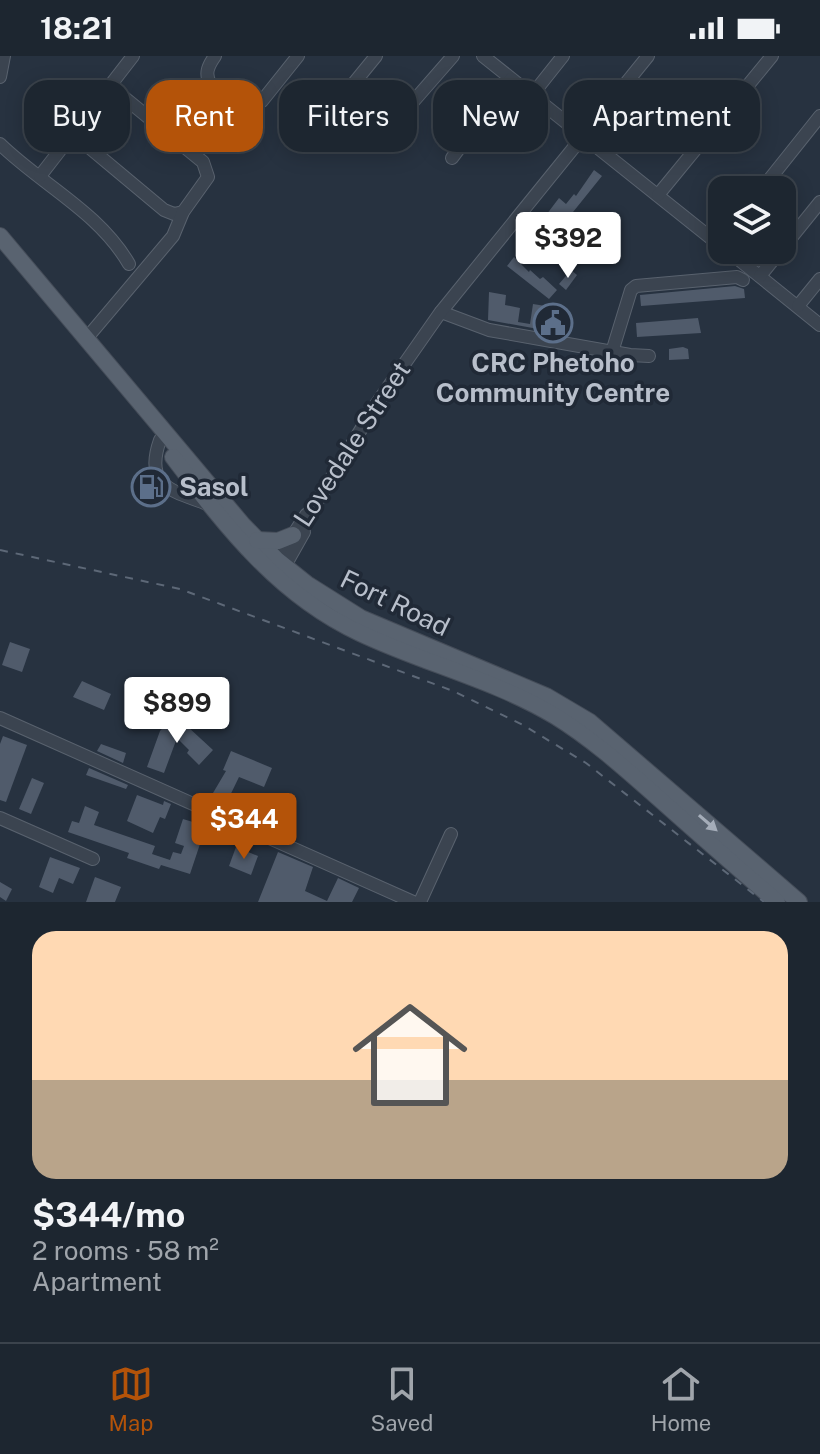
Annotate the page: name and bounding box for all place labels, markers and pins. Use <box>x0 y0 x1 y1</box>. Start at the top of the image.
pin: $392 <box>521 212 615 280</box>
public building icon: CRC Phetoho Community Centre <box>532 302 574 344</box>
place label: CRC Phetoho Community Centre <box>436 347 670 408</box>
fuel station icon: Sasol <box>130 466 172 508</box>
place label: Sasol <box>179 471 249 502</box>
pin: $899 <box>130 677 224 745</box>
pin: $344 <box>197 793 291 861</box>

